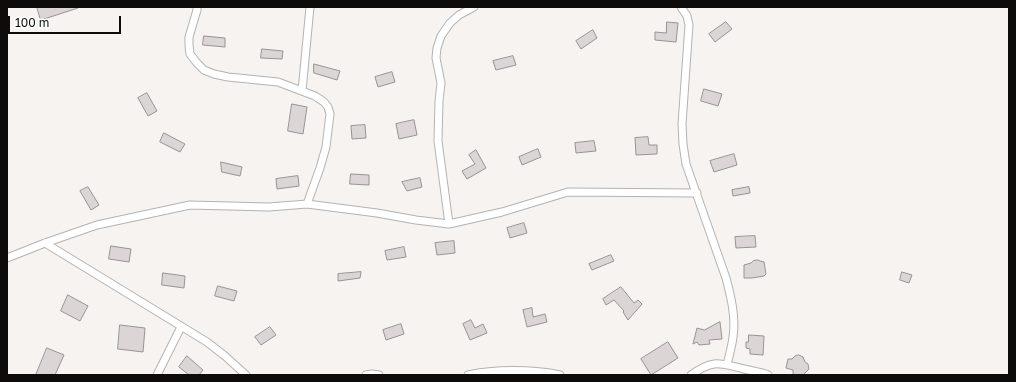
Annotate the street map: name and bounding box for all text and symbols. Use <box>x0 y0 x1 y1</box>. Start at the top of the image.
scale bar <box>10 8 123 34</box>
text: 100 m <box>15 15 49 30</box>

